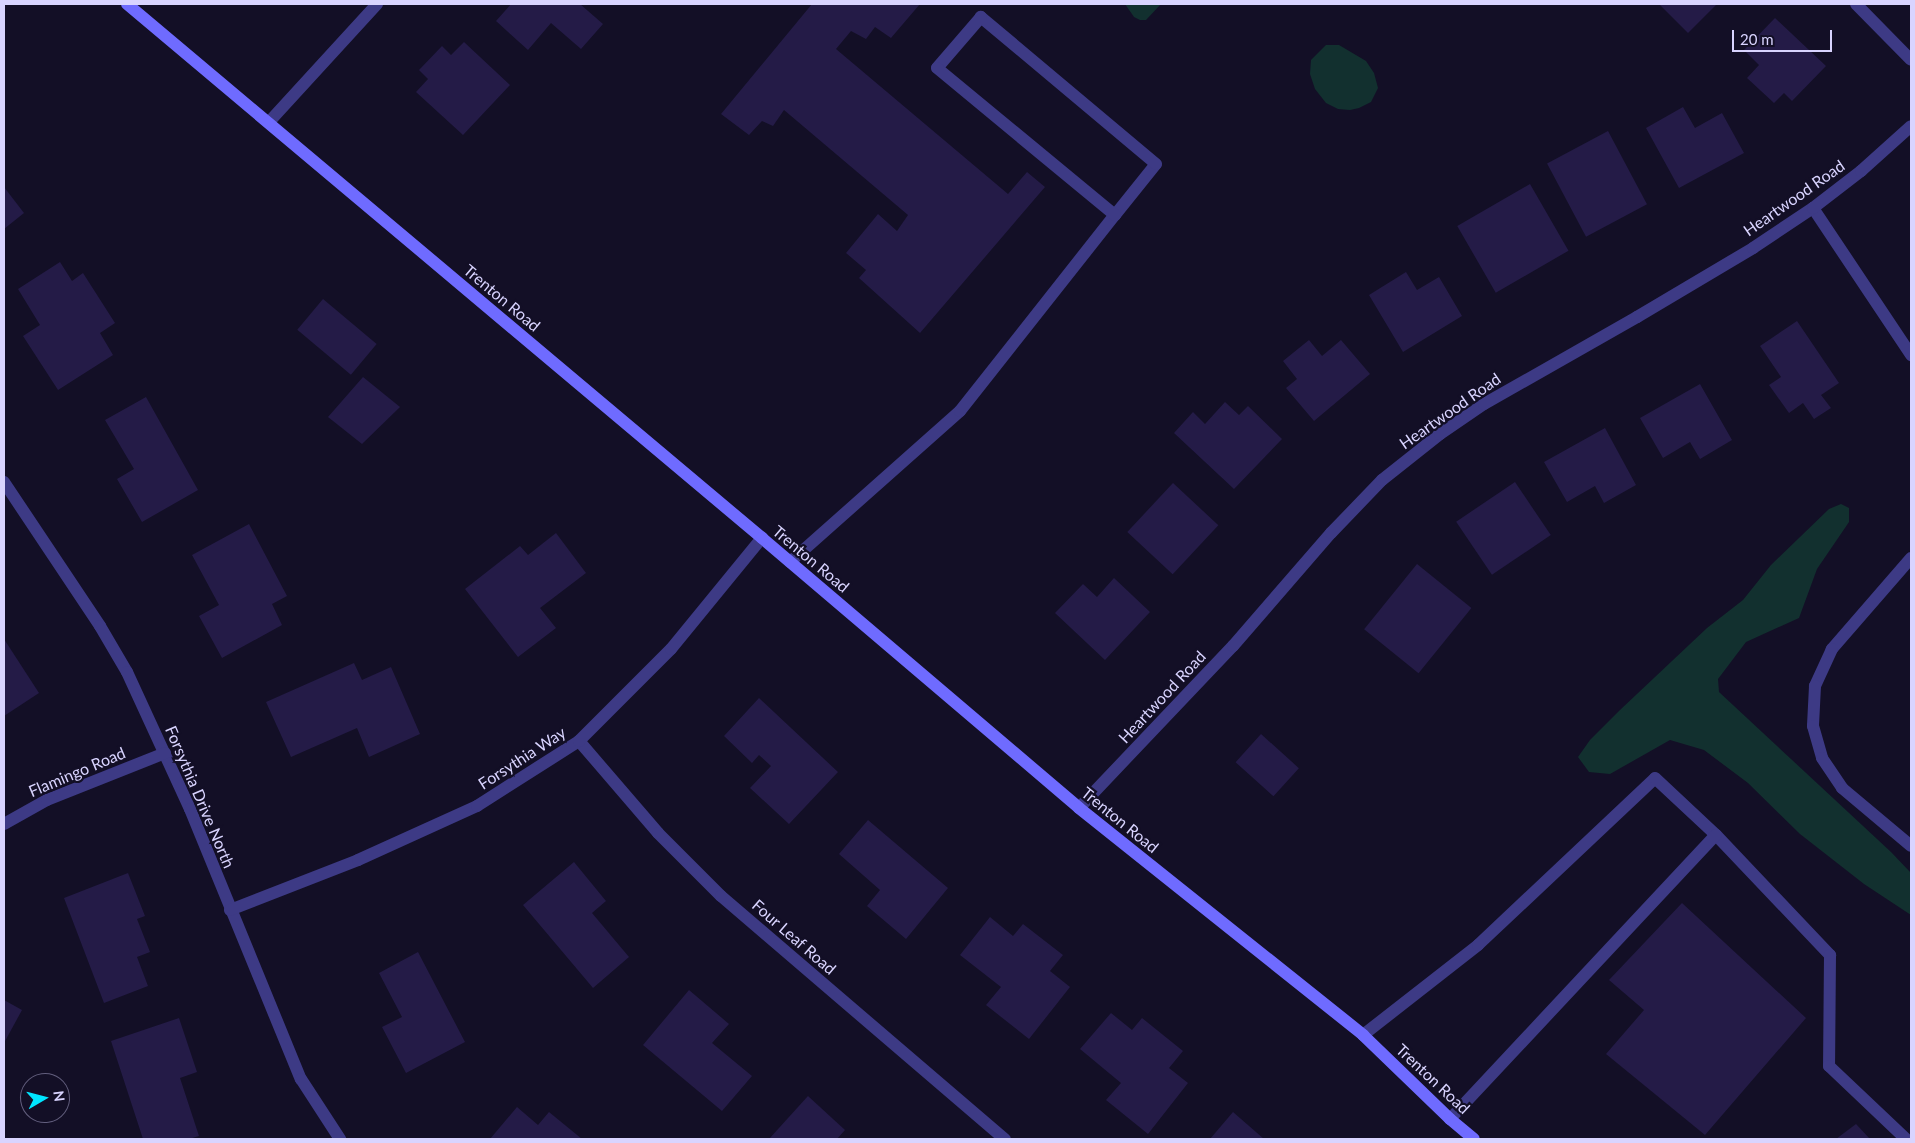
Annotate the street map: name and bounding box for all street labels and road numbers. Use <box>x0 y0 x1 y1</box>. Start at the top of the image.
street label: Heartwood Road <box>1740 156 1848 240</box>
street label: Trenton Road <box>460 261 544 335</box>
street label: Heartwood Road <box>1396 369 1504 453</box>
street label: Trenton Road <box>769 522 853 596</box>
street label: Heartwood Road <box>1114 647 1210 747</box>
street label: Forsythia Drive North <box>161 723 239 871</box>
street label: Forsythia Way <box>475 723 569 793</box>
street label: Flamingo Road <box>26 743 128 801</box>
street label: Trenton Road <box>1078 783 1162 857</box>
street label: Four Leaf Road <box>748 895 840 979</box>
street label: Trenton Road <box>1392 1040 1474 1118</box>

